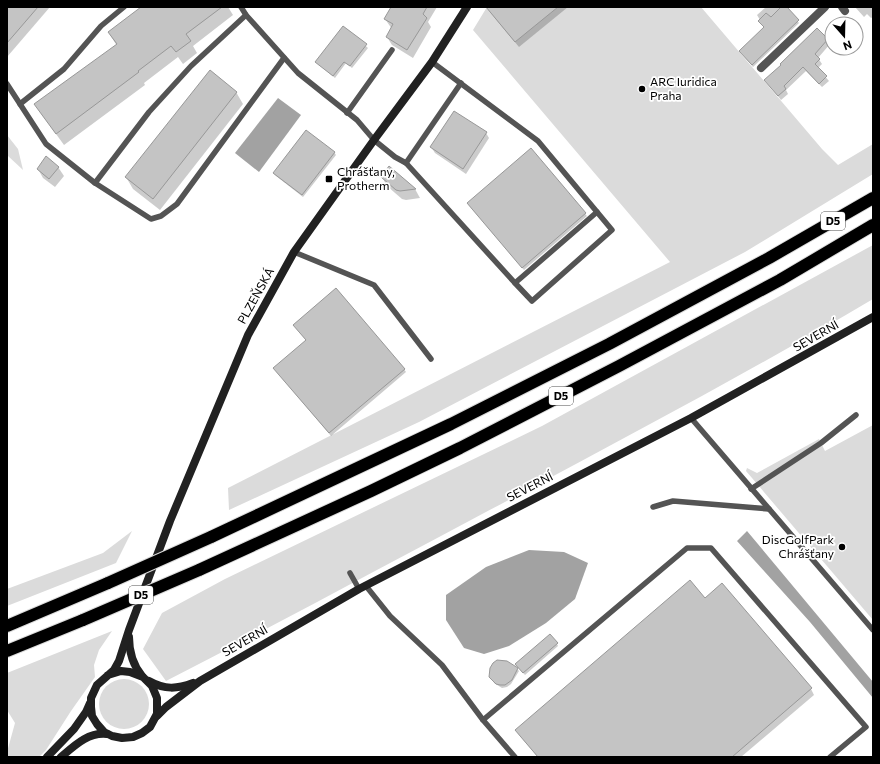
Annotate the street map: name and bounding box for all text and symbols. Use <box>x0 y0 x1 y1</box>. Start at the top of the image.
north arrow <box>824 16 864 56</box>
text: N <box>841 38 854 53</box>
place label: ARC Iuridica Praha <box>650 74 717 102</box>
marker: ARC Iuridica Praha <box>637 84 647 94</box>
place label: Chrášťany, Protherm <box>337 164 395 192</box>
marker: Chrášťany, Protherm <box>324 174 334 184</box>
road number: D5 <box>821 212 845 230</box>
street label: PLZEŇSKÁ <box>234 265 276 326</box>
street label: SEVERNÍ <box>790 316 841 354</box>
road number: D5 <box>549 387 573 405</box>
street label: SEVERNÍ <box>504 468 556 504</box>
place label: DiscGolfPark Chrášťany <box>762 532 834 560</box>
marker: DiscGolfPark Chrášťany <box>837 542 847 552</box>
road number: D5 <box>129 586 153 604</box>
street label: SEVERNÍ <box>219 621 270 659</box>

